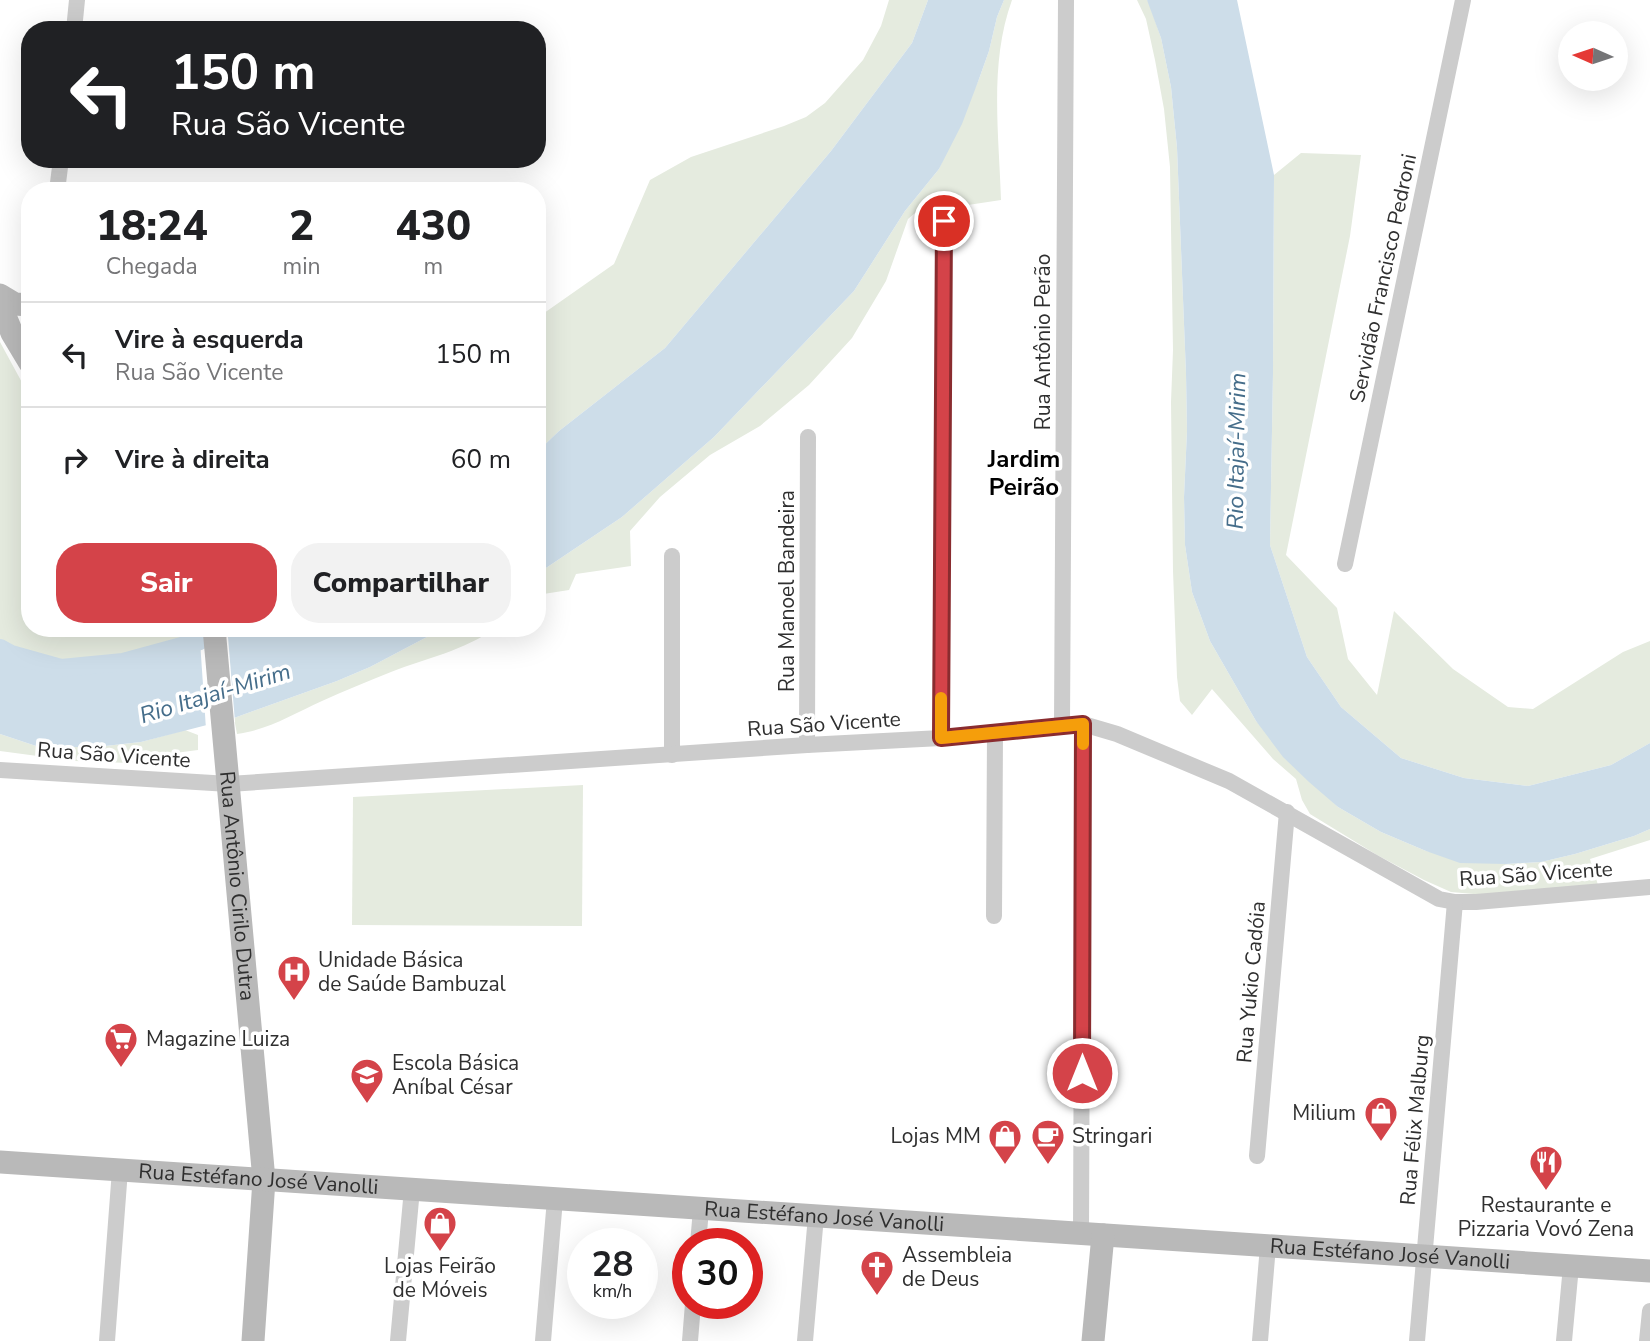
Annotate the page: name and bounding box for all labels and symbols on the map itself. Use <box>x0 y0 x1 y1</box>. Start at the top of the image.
north arrow <box>1558 21 1628 91</box>
street label: Servidão Francisco Pedroni <box>1343 151 1423 405</box>
pin <box>914 191 974 251</box>
street label: Rua Antônio Perão <box>1029 254 1057 430</box>
water label: Rio Itajaí-Mirim <box>1220 372 1253 530</box>
district label: Jardim Peirão <box>987 443 1060 503</box>
street label: Rua Manoel Bandeira <box>773 490 801 692</box>
water label: Rio Itajaí-Mirim <box>136 656 295 731</box>
street label: Rua São Vicente <box>746 705 902 743</box>
street label: Rua São Vicente <box>36 736 192 774</box>
street label: Rua Antônio Cirilo Dutra <box>213 770 262 1002</box>
street label: Rua São Vicente <box>1458 855 1614 893</box>
street label: Rua Yukio Cadóia <box>1230 900 1272 1064</box>
place label: Unidade Básica de Saúde Bambuzal <box>318 946 507 998</box>
hospital icon: Unidade Básica de Saúde Bambuzal <box>275 953 313 1002</box>
supermarket icon: Magazine Luiza <box>102 1020 140 1069</box>
place label: Magazine Luiza <box>146 1025 290 1053</box>
street label: Rua Félix Malburg <box>1394 1034 1436 1206</box>
position arrow <box>1045 1036 1119 1110</box>
place label: Escola Básica Aníbal César <box>392 1049 519 1101</box>
school or university icon: Escola Básica Aníbal César <box>348 1056 386 1105</box>
shop icon: Milium <box>1362 1094 1400 1143</box>
place label: Milium <box>1292 1099 1356 1127</box>
shop icon: Lojas MM <box>986 1117 1024 1166</box>
cafe icon: Stringari <box>1029 1117 1067 1166</box>
place label: Lojas MM <box>891 1122 981 1150</box>
place label: Stringari <box>1072 1122 1152 1150</box>
restaurant icon: Restaurante e Pizzaria Vovó Zena <box>1527 1143 1565 1192</box>
street label: Rua Estéfano José Vanolli <box>138 1157 379 1201</box>
place label: Restaurante e Pizzaria Vovó Zena <box>1458 1191 1634 1243</box>
street label: Rua Estéfano José Vanolli <box>703 1195 945 1238</box>
shop icon: Lojas Feirão de Móveis <box>421 1204 459 1253</box>
speed limit sign: 30 <box>672 1228 763 1319</box>
street label: Rua Estéfano José Vanolli <box>1269 1232 1511 1276</box>
place label: Assembleia de Deus <box>902 1241 1012 1293</box>
church icon: Assembleia de Deus <box>858 1248 896 1297</box>
place label: Lojas Feirão de Móveis <box>384 1252 496 1304</box>

